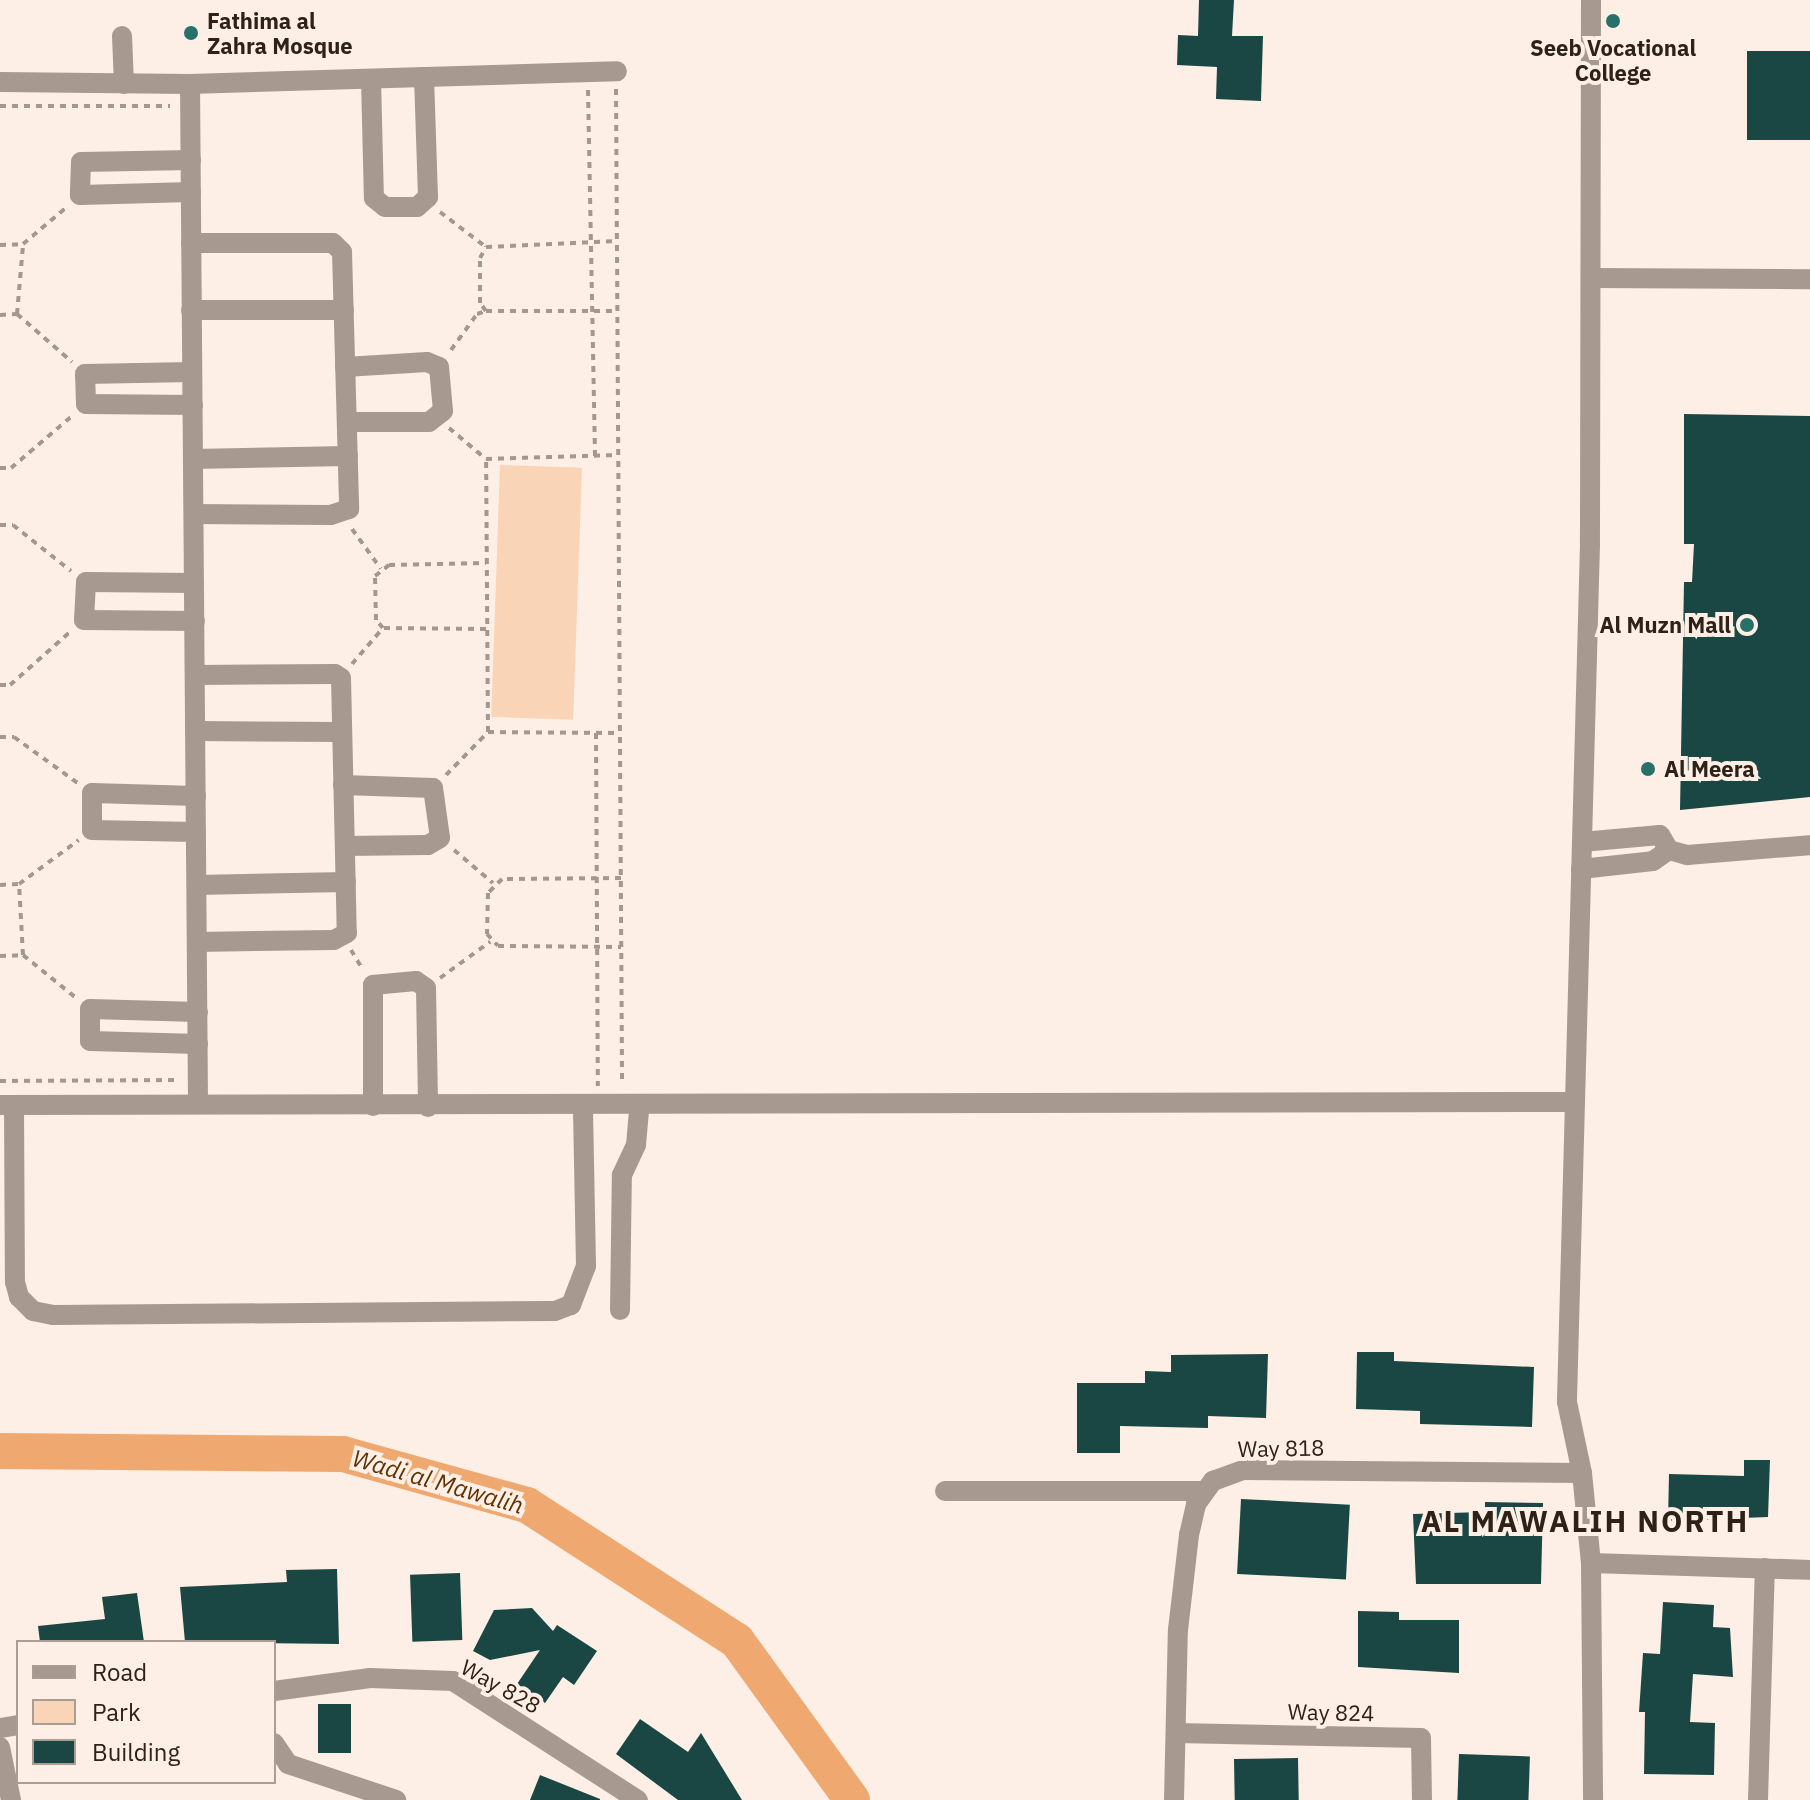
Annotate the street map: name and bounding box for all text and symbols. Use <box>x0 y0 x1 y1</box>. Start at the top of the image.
place label: Fathima al Zahra Mosque <box>207 7 353 58</box>
marker: Seeb Vocational College <box>1604 12 1622 30</box>
marker: Fathima al Zahra Mosque <box>182 24 200 42</box>
place label: Seeb Vocational College <box>1530 34 1696 86</box>
place label: Al Muzn Mall <box>1600 612 1731 638</box>
marker: Al Muzn Mall <box>1738 616 1756 634</box>
place label: Al Meera <box>1664 756 1755 782</box>
marker: Al Meera <box>1639 760 1657 778</box>
street label: Way 818 <box>1237 1434 1325 1462</box>
water label: Wadi al Mawalih <box>349 1444 527 1520</box>
district label: AL MAWALIH NORTH <box>1421 1503 1749 1539</box>
legend <box>16 1640 276 1784</box>
street label: Way 828 <box>457 1653 545 1719</box>
text: Road <box>92 1656 147 1688</box>
text: Park <box>92 1696 141 1728</box>
street label: Way 824 <box>1287 1698 1375 1726</box>
text: Building <box>92 1736 180 1768</box>

